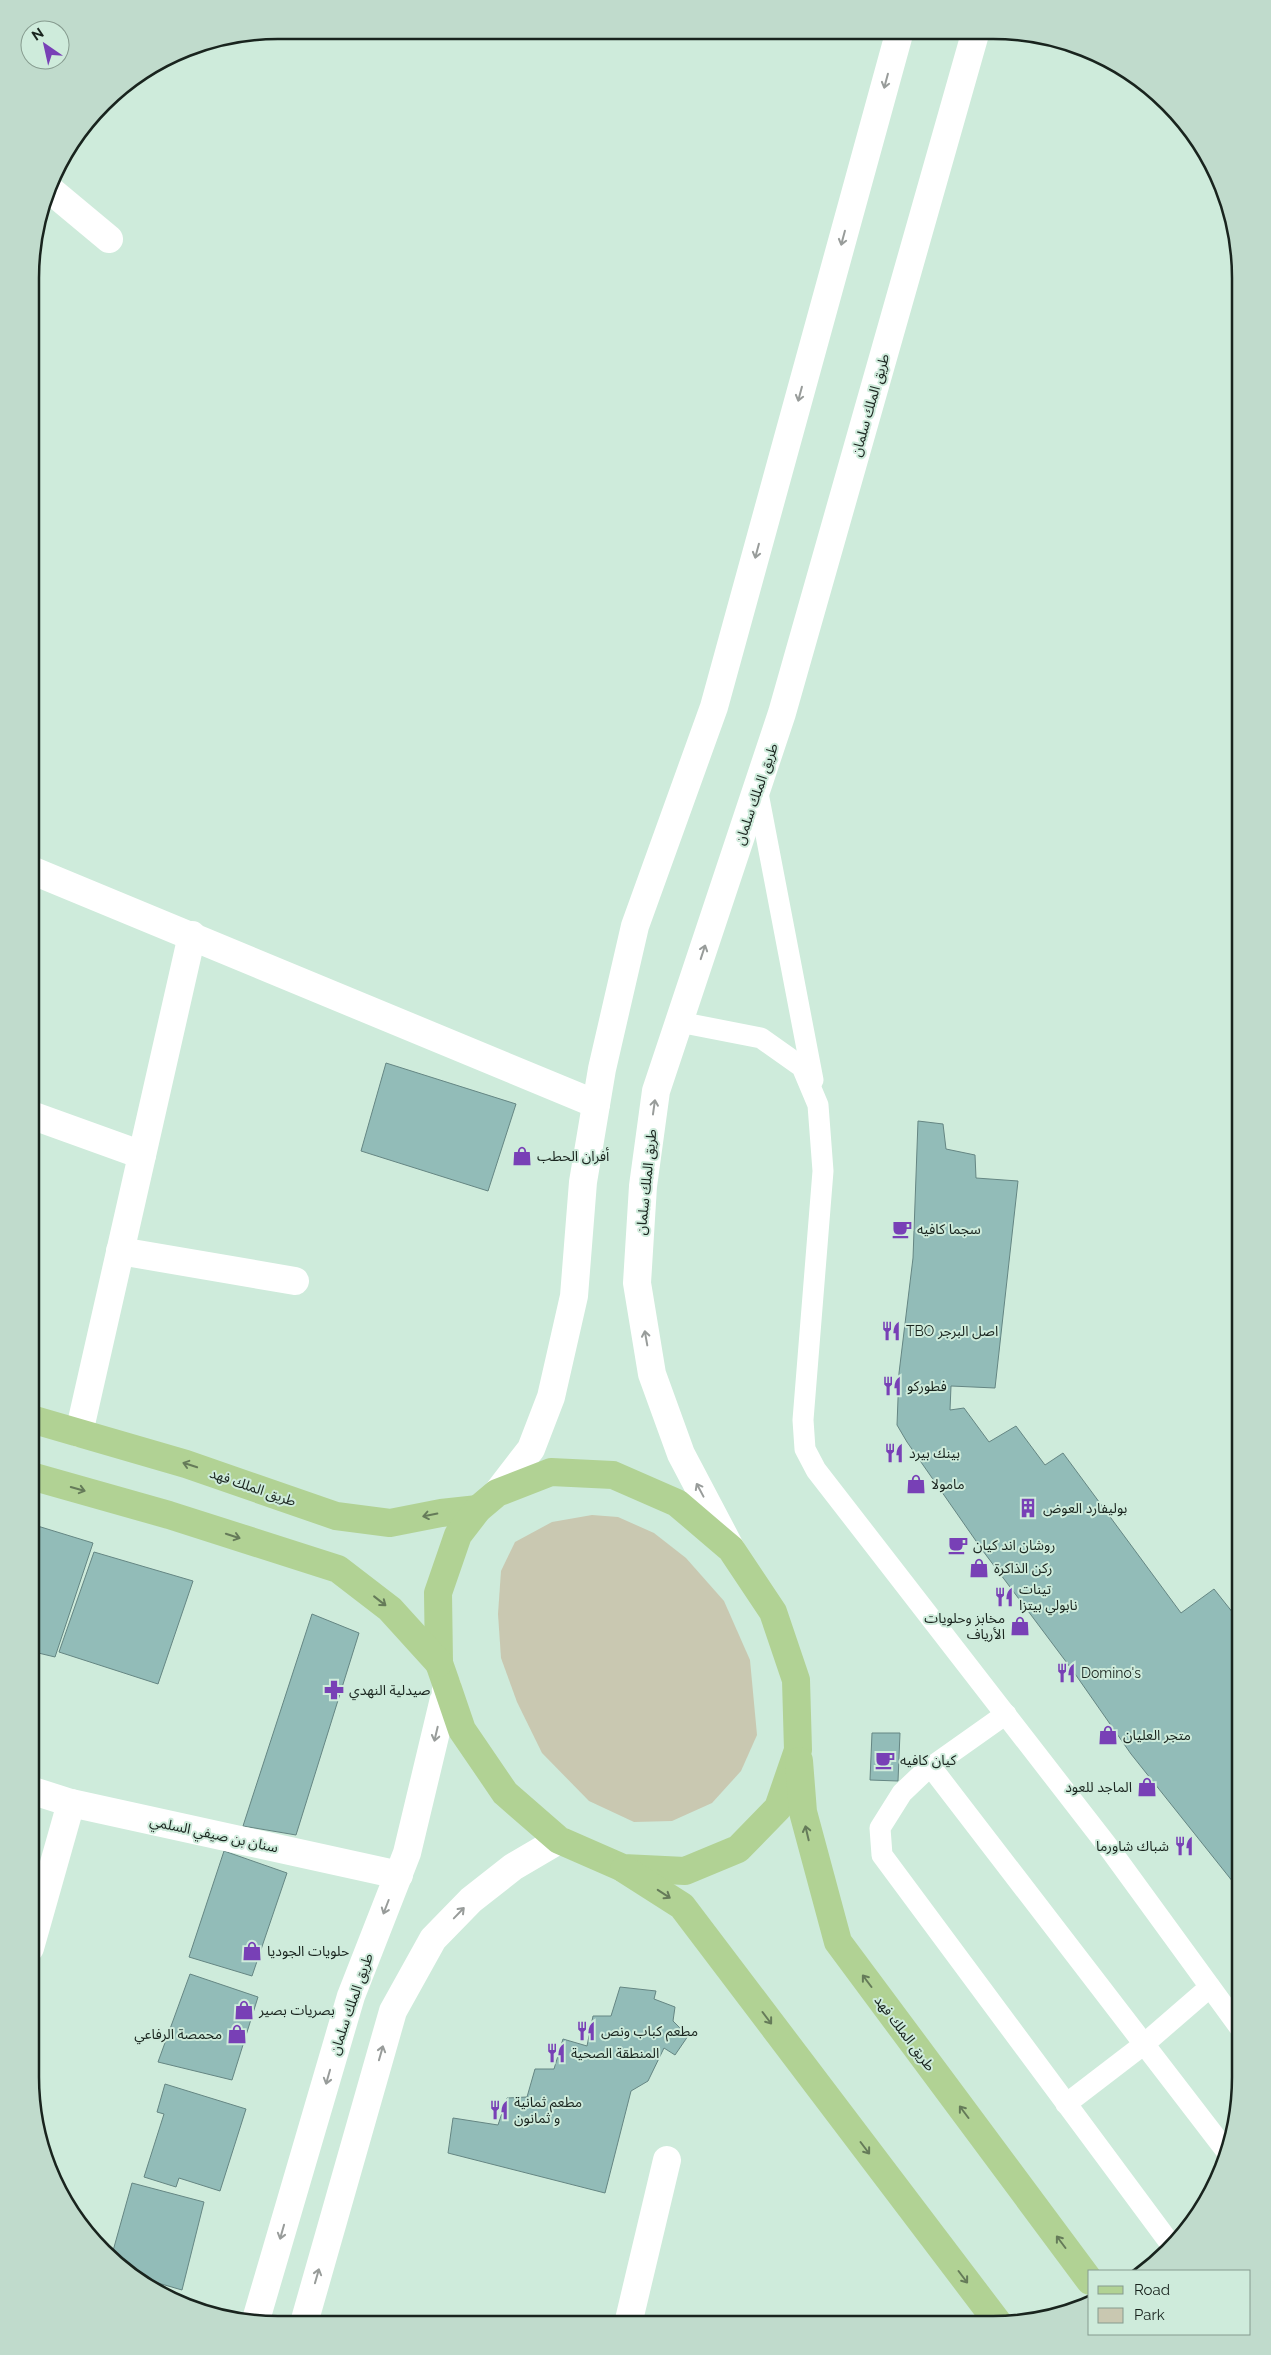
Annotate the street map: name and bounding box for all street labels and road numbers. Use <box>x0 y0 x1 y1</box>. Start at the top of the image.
street label: طريق الملك سلمان <box>848 352 894 459</box>
street label: طريق الملك سلمان <box>731 741 783 848</box>
street label: طريق الملك سلمان <box>632 1128 662 1236</box>
street label: طريق الملك فهد <box>207 1465 298 1511</box>
street label: سنان بن صيفي السلمي <box>148 1813 280 1859</box>
street label: طريق الملك سلمان <box>326 1951 378 2058</box>
street label: طريق الملك فهد <box>870 1992 939 2075</box>

